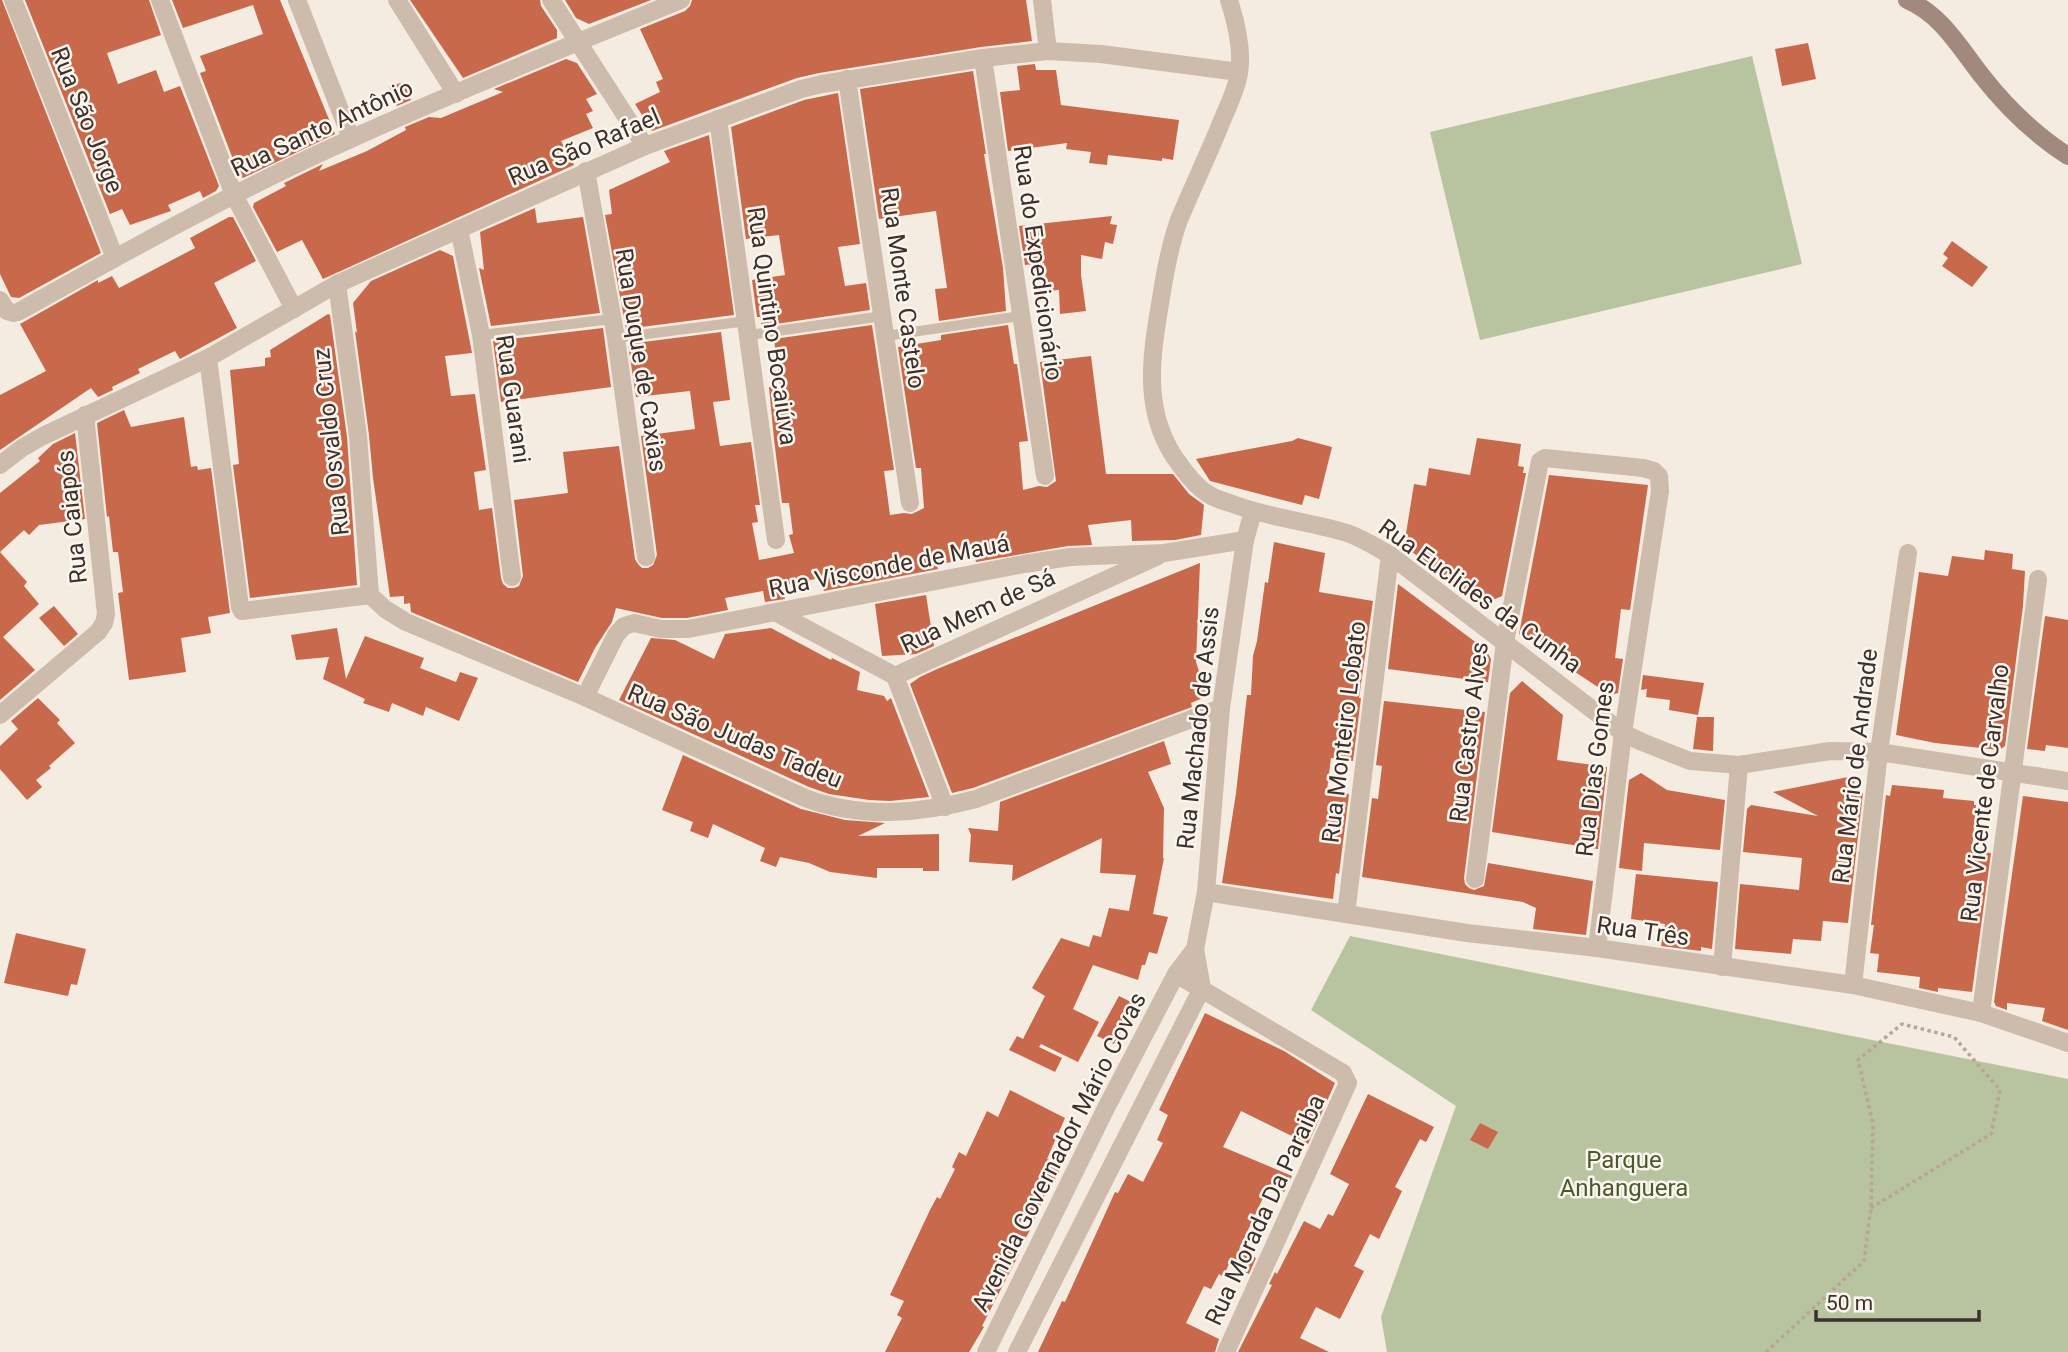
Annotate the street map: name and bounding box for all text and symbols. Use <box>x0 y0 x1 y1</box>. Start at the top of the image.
street label: Rua São Jorge <box>45 43 129 197</box>
street label: Rua Santo Antônio <box>226 74 418 182</box>
street label: Rua São Rafael <box>504 103 664 191</box>
street label: Rua do Expedicionário <box>1008 144 1068 382</box>
street label: Rua Monte Castelo <box>875 186 931 390</box>
street label: Rua Quintino Bocaiúva <box>741 205 803 447</box>
street label: Rua Duque de Caxias <box>610 246 672 474</box>
street label: Rua Guarani <box>490 333 536 465</box>
street label: Rua Osvaldo Cruz <box>307 347 355 537</box>
street label: Rua Caiapós <box>51 449 93 585</box>
street label: Rua Euclides da Cunha <box>1373 513 1587 679</box>
street label: Rua Visconde de Mauá <box>766 529 1012 603</box>
street label: Rua Mem de Sá <box>896 563 1060 659</box>
street label: Rua Machado de Assis <box>1171 605 1225 851</box>
street label: Rua Monteiro Lobato <box>1316 619 1372 845</box>
street label: Rua Castro Alves <box>1444 640 1494 824</box>
street label: Rua Mário de Andrade <box>1827 647 1883 885</box>
street label: Rua Vicente de Carvalho <box>1955 662 2015 924</box>
street label: Rua São Judas Tadeu <box>623 678 847 794</box>
street label: Rua Dias Gomes <box>1570 680 1620 858</box>
street label: Rua Três <box>1595 911 1691 951</box>
street label: Avenida Governador Mário Covas <box>966 988 1152 1316</box>
street label: Rua Morada Da Paraiba <box>1199 1090 1331 1330</box>
park label: Parque Anhanguera <box>1560 1146 1688 1202</box>
scale bar <box>1816 1278 1979 1322</box>
text: 50 m <box>1826 1291 1873 1315</box>

